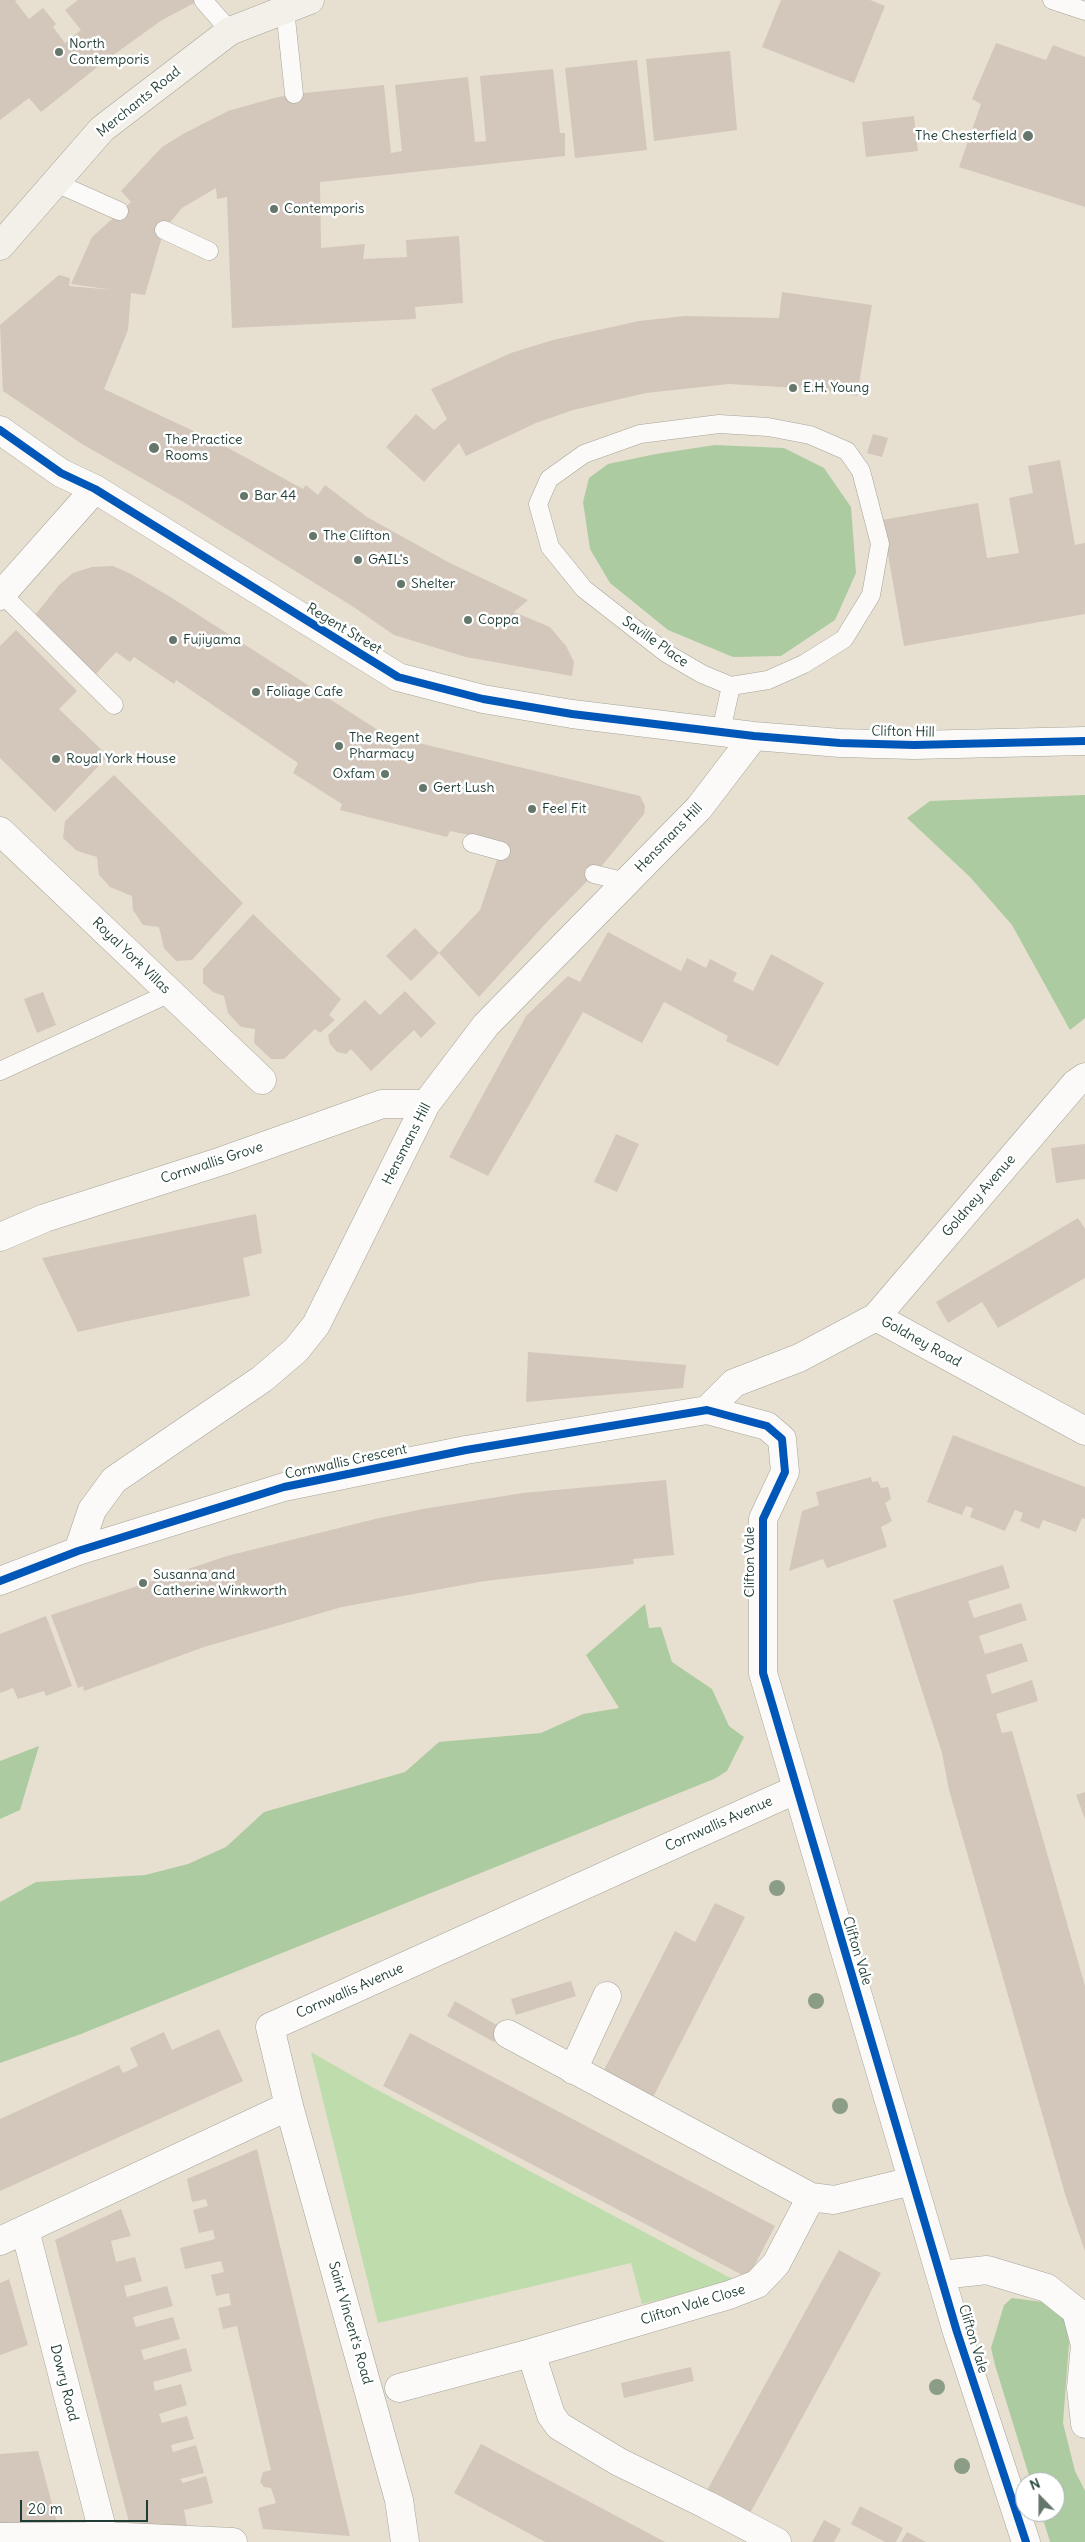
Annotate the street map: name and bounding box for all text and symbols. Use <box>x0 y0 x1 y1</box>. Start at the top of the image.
place label: North Contemporis <box>69 36 149 68</box>
marker: North Contemporis <box>53 46 65 58</box>
street label: Merchants Road <box>94 63 184 141</box>
place label: The Chesterfield <box>915 128 1017 144</box>
marker: The Chesterfield <box>1021 129 1035 143</box>
place label: Contemporis <box>284 201 364 217</box>
marker: Contemporis <box>268 203 280 215</box>
place label: E.H. Young <box>803 380 869 396</box>
marker: E.H. Young <box>787 382 799 394</box>
place label: The Practice Rooms <box>165 432 243 464</box>
marker: The Practice Rooms <box>147 441 161 455</box>
place label: Bar 44 <box>254 488 296 504</box>
marker: Bar 44 <box>238 490 250 502</box>
place label: The Clifton <box>323 528 390 544</box>
marker: The Clifton <box>307 530 319 542</box>
place label: GAIL's <box>368 552 409 568</box>
marker: GAIL's <box>352 554 364 566</box>
place label: Shelter <box>411 576 455 592</box>
marker: Shelter <box>395 578 407 590</box>
street label: Regent Street <box>303 600 385 658</box>
place label: Coppa <box>478 612 519 628</box>
street label: Saville Place <box>619 613 691 671</box>
marker: Coppa <box>462 614 474 626</box>
place label: Fujiyama <box>183 632 241 648</box>
marker: Fujiyama <box>167 634 179 646</box>
place label: Foliage Cafe <box>266 684 343 700</box>
marker: Foliage Cafe <box>250 686 262 698</box>
street label: Clifton Hill <box>871 723 935 741</box>
place label: The Regent Pharmacy <box>349 730 419 762</box>
marker: The Regent Pharmacy <box>333 740 345 752</box>
place label: Royal York House <box>66 751 176 767</box>
marker: Royal York House <box>50 753 62 765</box>
place label: Oxfam <box>333 766 375 782</box>
marker: Oxfam <box>379 768 391 780</box>
place label: Gert Lush <box>433 780 494 796</box>
marker: Gert Lush <box>417 782 429 794</box>
street label: Hensmans Hill <box>632 800 706 876</box>
place label: Feel Fit <box>542 801 586 817</box>
marker: Feel Fit <box>526 803 538 815</box>
street label: Royal York Villas <box>88 914 174 998</box>
street label: Hensmans Hill <box>379 1100 435 1188</box>
street label: Cornwallis Grove <box>159 1139 265 1187</box>
street label: Goldney Avenue <box>939 1152 1019 1240</box>
street label: Goldney Road <box>878 1313 964 1371</box>
street label: Cornwallis Crescent <box>283 1441 409 1483</box>
street label: Clifton Vale <box>742 1527 758 1597</box>
place label: Susanna and Catherine Winkworth <box>153 1567 287 1600</box>
marker: Susanna and Catherine Winkworth <box>137 1577 149 1589</box>
street label: Cornwallis Avenue <box>663 1793 775 1855</box>
street label: Clifton Vale <box>839 1915 875 1987</box>
street label: Cornwallis Avenue <box>294 1960 406 2022</box>
street label: Saint Vincent's Road <box>324 2260 376 2386</box>
street label: Clifton Vale Close <box>639 2281 747 2329</box>
street label: Clifton Vale <box>955 2303 991 2375</box>
street label: Dowry Road <box>46 2343 82 2423</box>
north arrow <box>1015 2472 1065 2522</box>
text: N <box>1027 2474 1043 2494</box>
scale bar <box>22 2490 150 2522</box>
text: 20 m <box>28 2499 63 2518</box>

